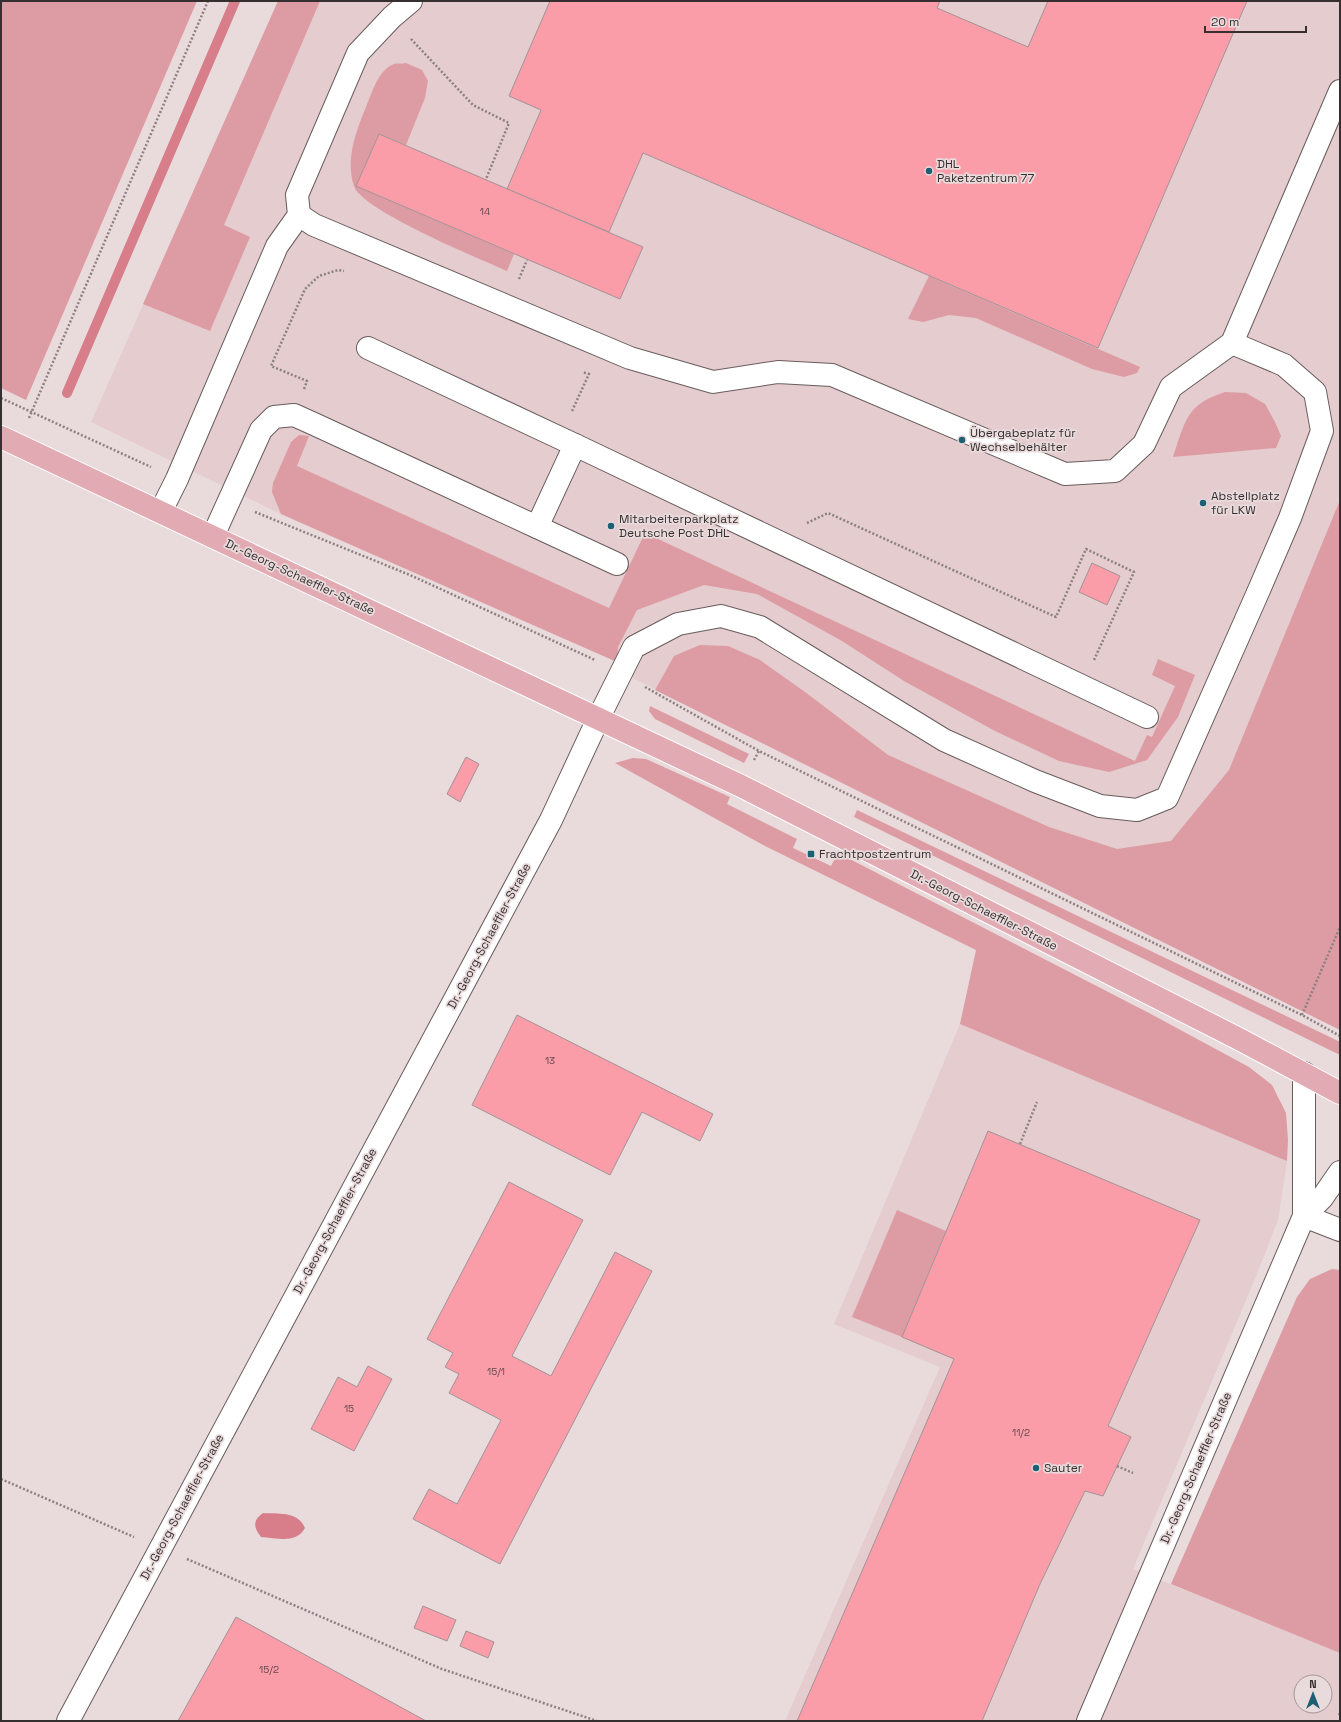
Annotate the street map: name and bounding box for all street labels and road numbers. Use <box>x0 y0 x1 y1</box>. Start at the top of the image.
street label: Dr.-Georg-Schaeffler-Straße <box>223 535 377 619</box>
street label: Dr.-Georg-Schaeffler-Straße <box>444 860 534 1012</box>
street label: Dr.-Georg-Schaeffler-Straße <box>908 866 1060 954</box>
street label: Dr.-Georg-Schaeffler-Straße <box>290 1145 380 1297</box>
street label: Dr.-Georg-Schaeffler-Straße <box>1157 1390 1235 1546</box>
street label: Dr.-Georg-Schaeffler-Straße <box>137 1431 227 1583</box>

